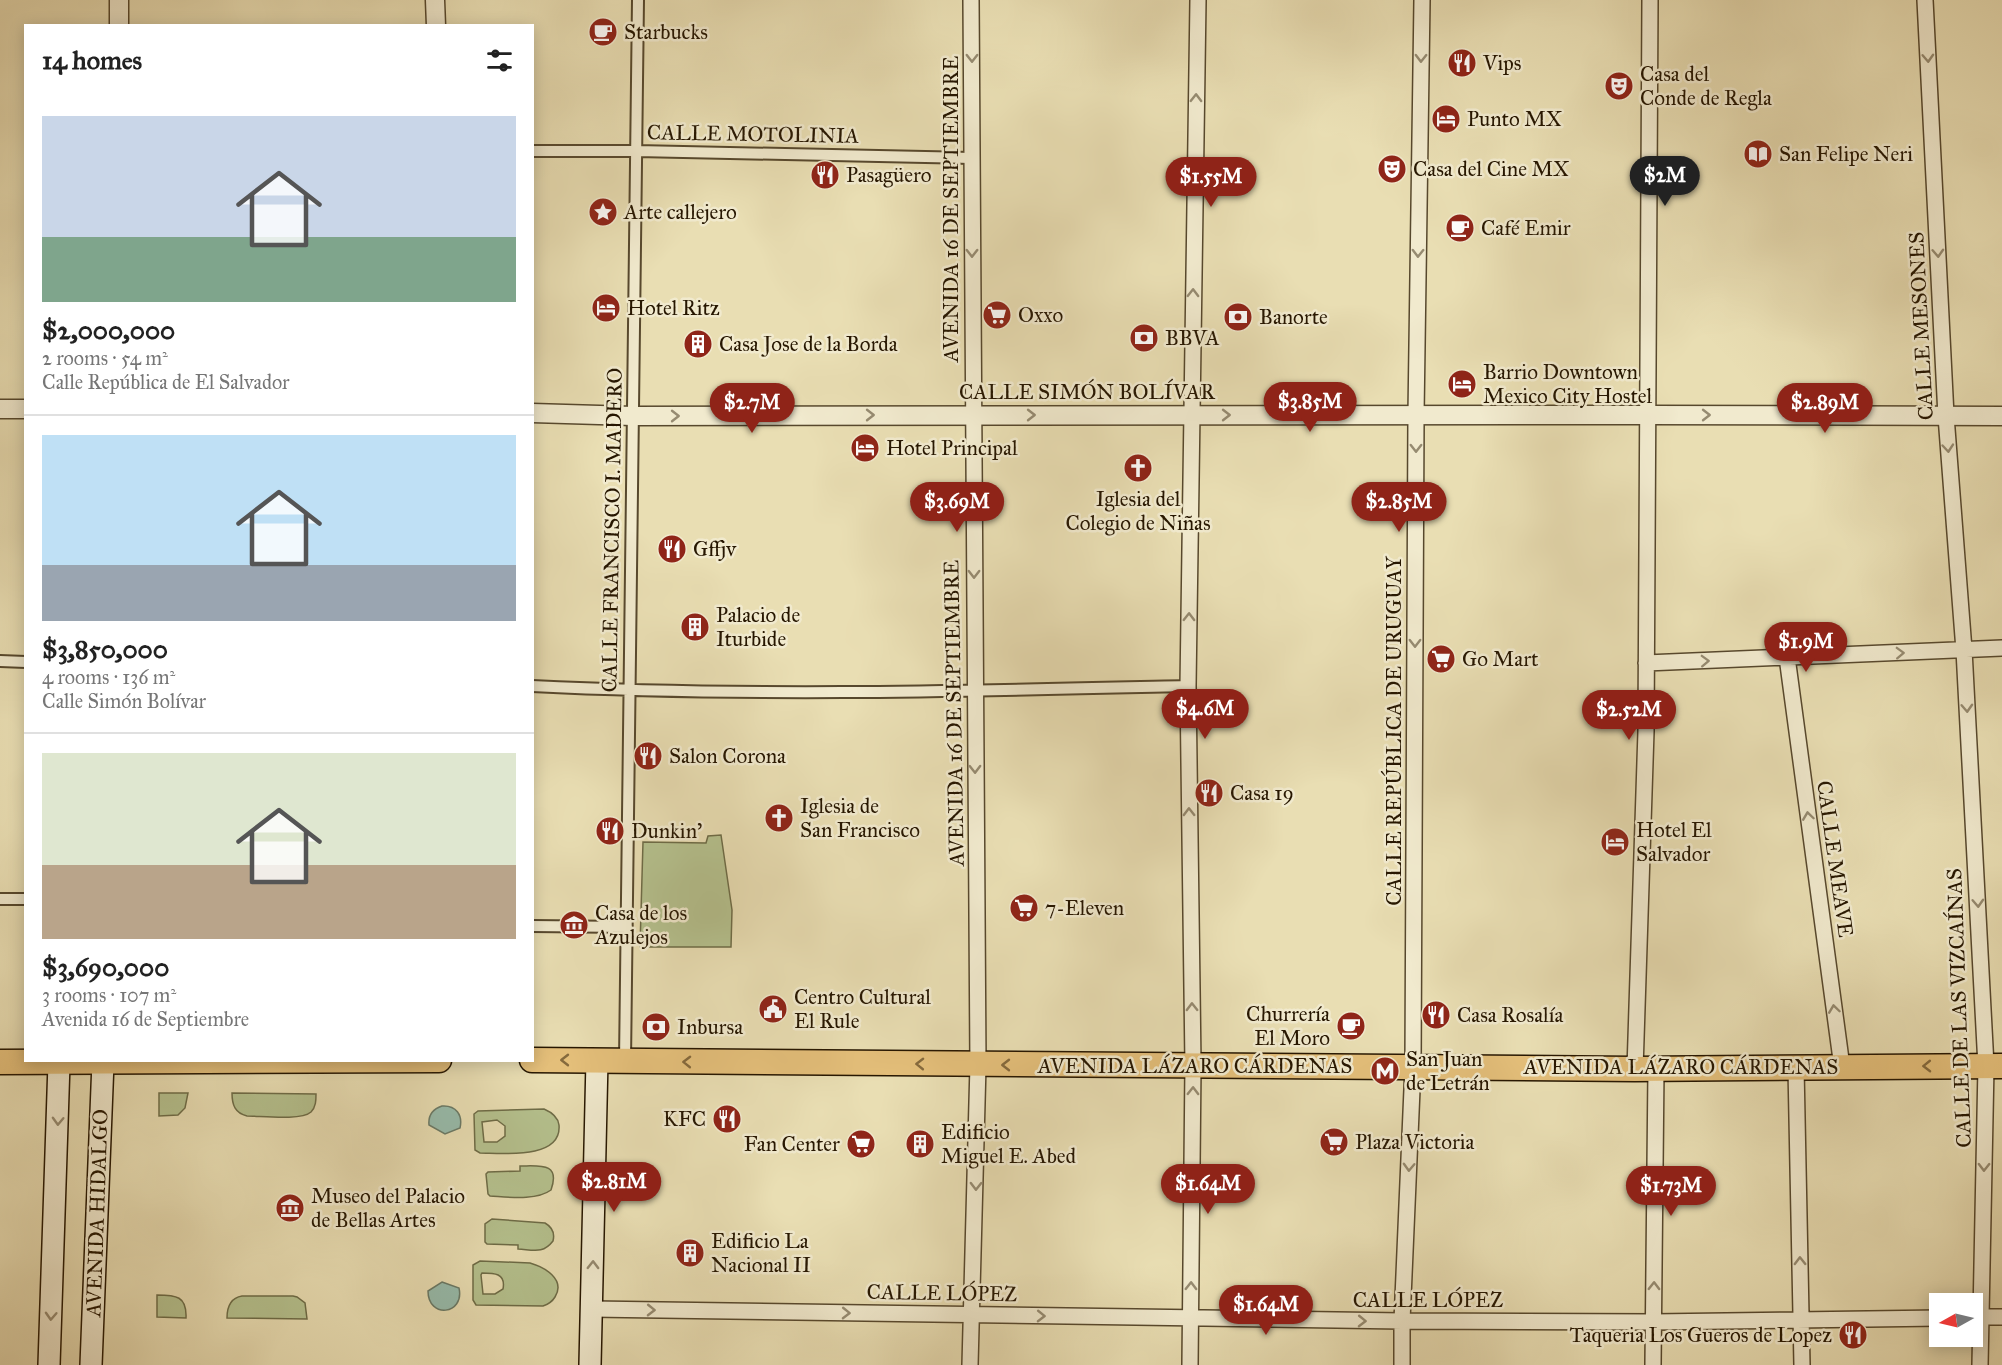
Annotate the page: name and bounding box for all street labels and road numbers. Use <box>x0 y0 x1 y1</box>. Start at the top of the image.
street label: AVENIDA 16 DE SEPTIEMBRE <box>938 56 964 363</box>
street label: CALLE MOTOLINIA <box>647 119 859 149</box>
street label: CALLE MESONES <box>1903 231 1939 421</box>
street label: CALLE FRANCISCO I. MADERO <box>596 367 628 693</box>
street label: CALLE SIMÓN BOLÍVAR <box>959 378 1216 405</box>
street label: CALLE REPÚBLICA DE URUGUAY <box>1380 556 1407 906</box>
street label: AVENIDA 16 DE SEPTIEMBRE <box>938 560 970 867</box>
street label: CALLE MEAVE <box>1811 779 1859 939</box>
street label: CALLE DE LAS VIZCAÍNAS <box>1940 868 1977 1148</box>
street label: AVENIDA LÁZARO CÁRDENAS <box>1037 1053 1352 1079</box>
street label: AVENIDA LÁZARO CÁRDENAS <box>1523 1054 1838 1080</box>
street label: AVENIDA HIDALGO <box>80 1108 114 1319</box>
street label: CALLE LÓPEZ <box>867 1278 1017 1307</box>
street label: CALLE LÓPEZ <box>1353 1286 1503 1313</box>

